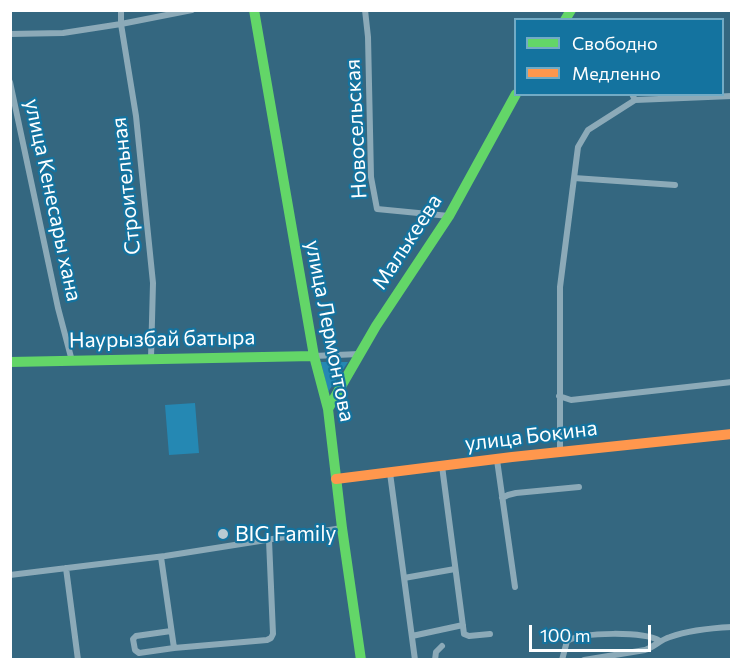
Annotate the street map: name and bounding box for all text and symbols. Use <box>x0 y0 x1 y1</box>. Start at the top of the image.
legend <box>514 18 724 96</box>
text: Свободно <box>572 32 658 54</box>
street label: Новосельская <box>340 58 372 200</box>
text: Медленно <box>572 62 661 84</box>
street label: улица Кенесары хана <box>19 96 87 304</box>
street label: Строительная <box>106 116 146 256</box>
street label: Малькеева <box>367 190 447 294</box>
street label: улица Лермонтова <box>300 238 360 424</box>
street label: Наурызбай батыра <box>69 325 255 353</box>
street label: улица Бокина <box>463 415 599 457</box>
place label: BIG Family <box>235 521 336 547</box>
marker: BIG Family <box>216 527 230 541</box>
scale bar <box>532 613 654 651</box>
text: 100 m <box>540 624 590 646</box>

